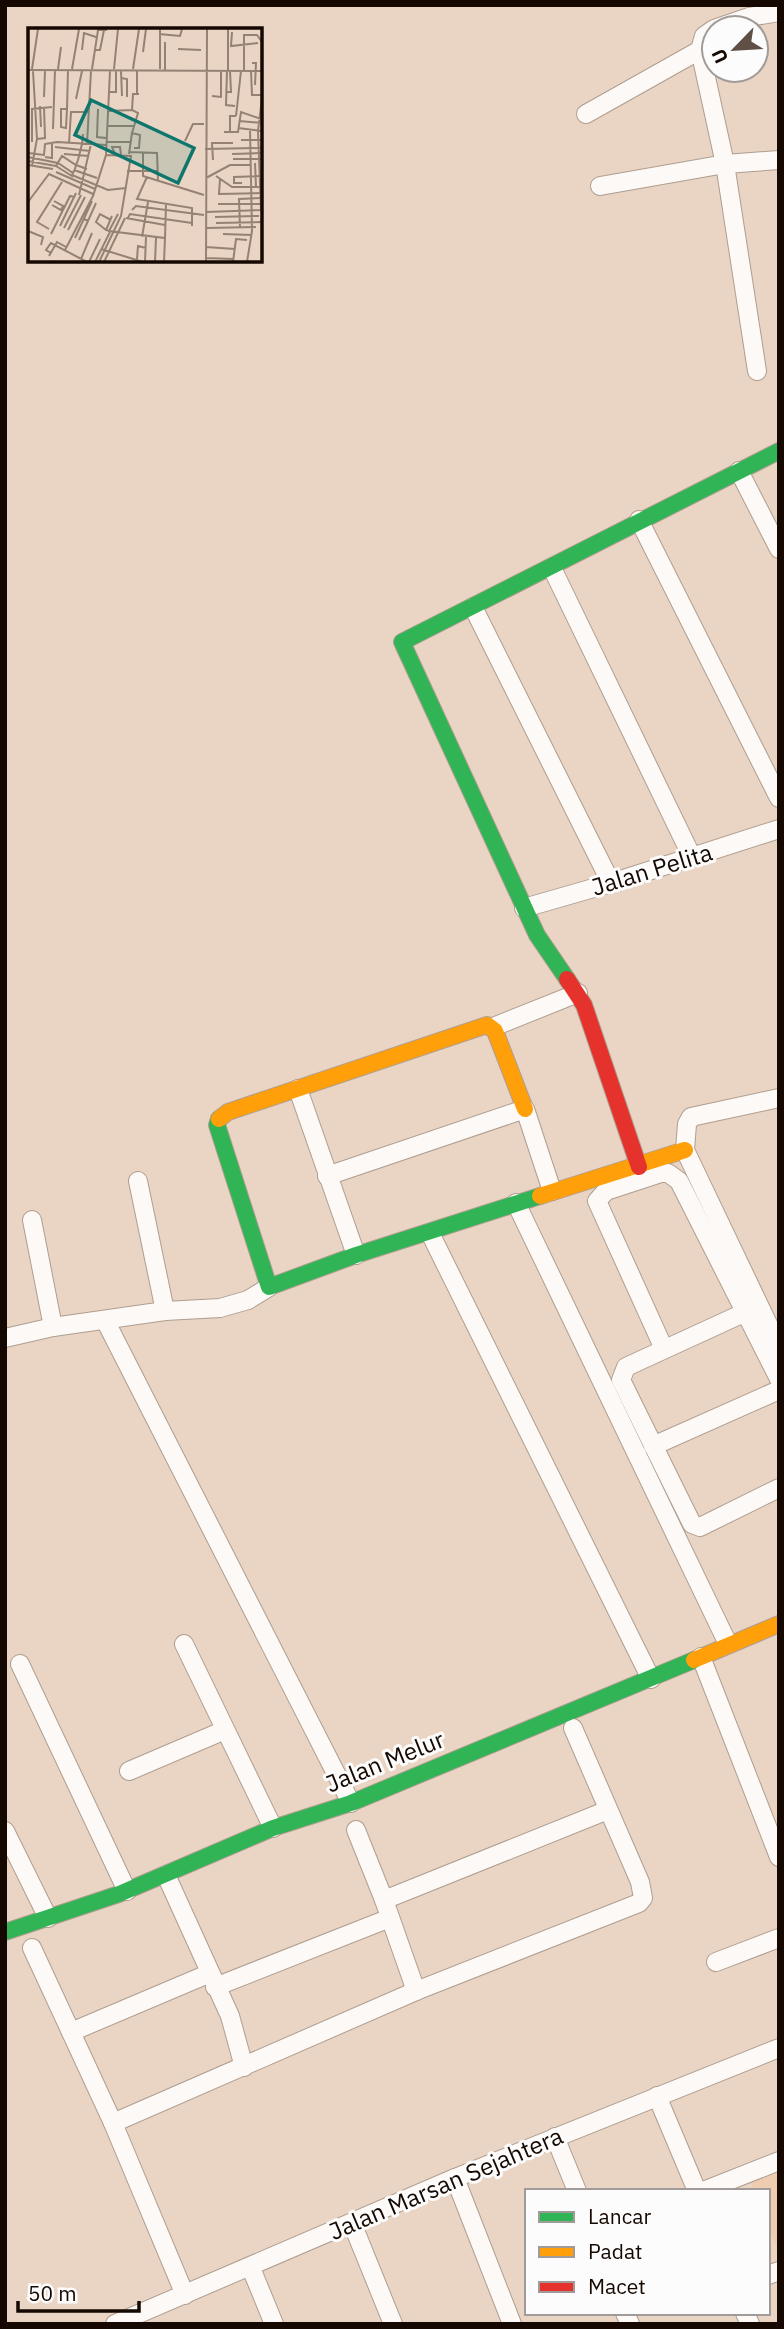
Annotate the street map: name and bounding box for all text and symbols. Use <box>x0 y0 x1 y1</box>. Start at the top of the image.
north arrow <box>700 14 770 84</box>
inset map <box>28 28 262 262</box>
text: U <box>706 45 733 67</box>
street label: Jalan Pelita <box>587 835 716 903</box>
street label: Jalan Melur <box>321 1723 449 1799</box>
street label: Jalan Marsan Sejahtera <box>324 2119 568 2247</box>
legend <box>525 2189 770 2315</box>
text: Lancar <box>588 2202 651 2230</box>
text: Padat <box>588 2237 643 2265</box>
scale bar <box>18 2270 138 2314</box>
text: Macet <box>588 2272 646 2300</box>
text: 50 m <box>28 2279 77 2307</box>

